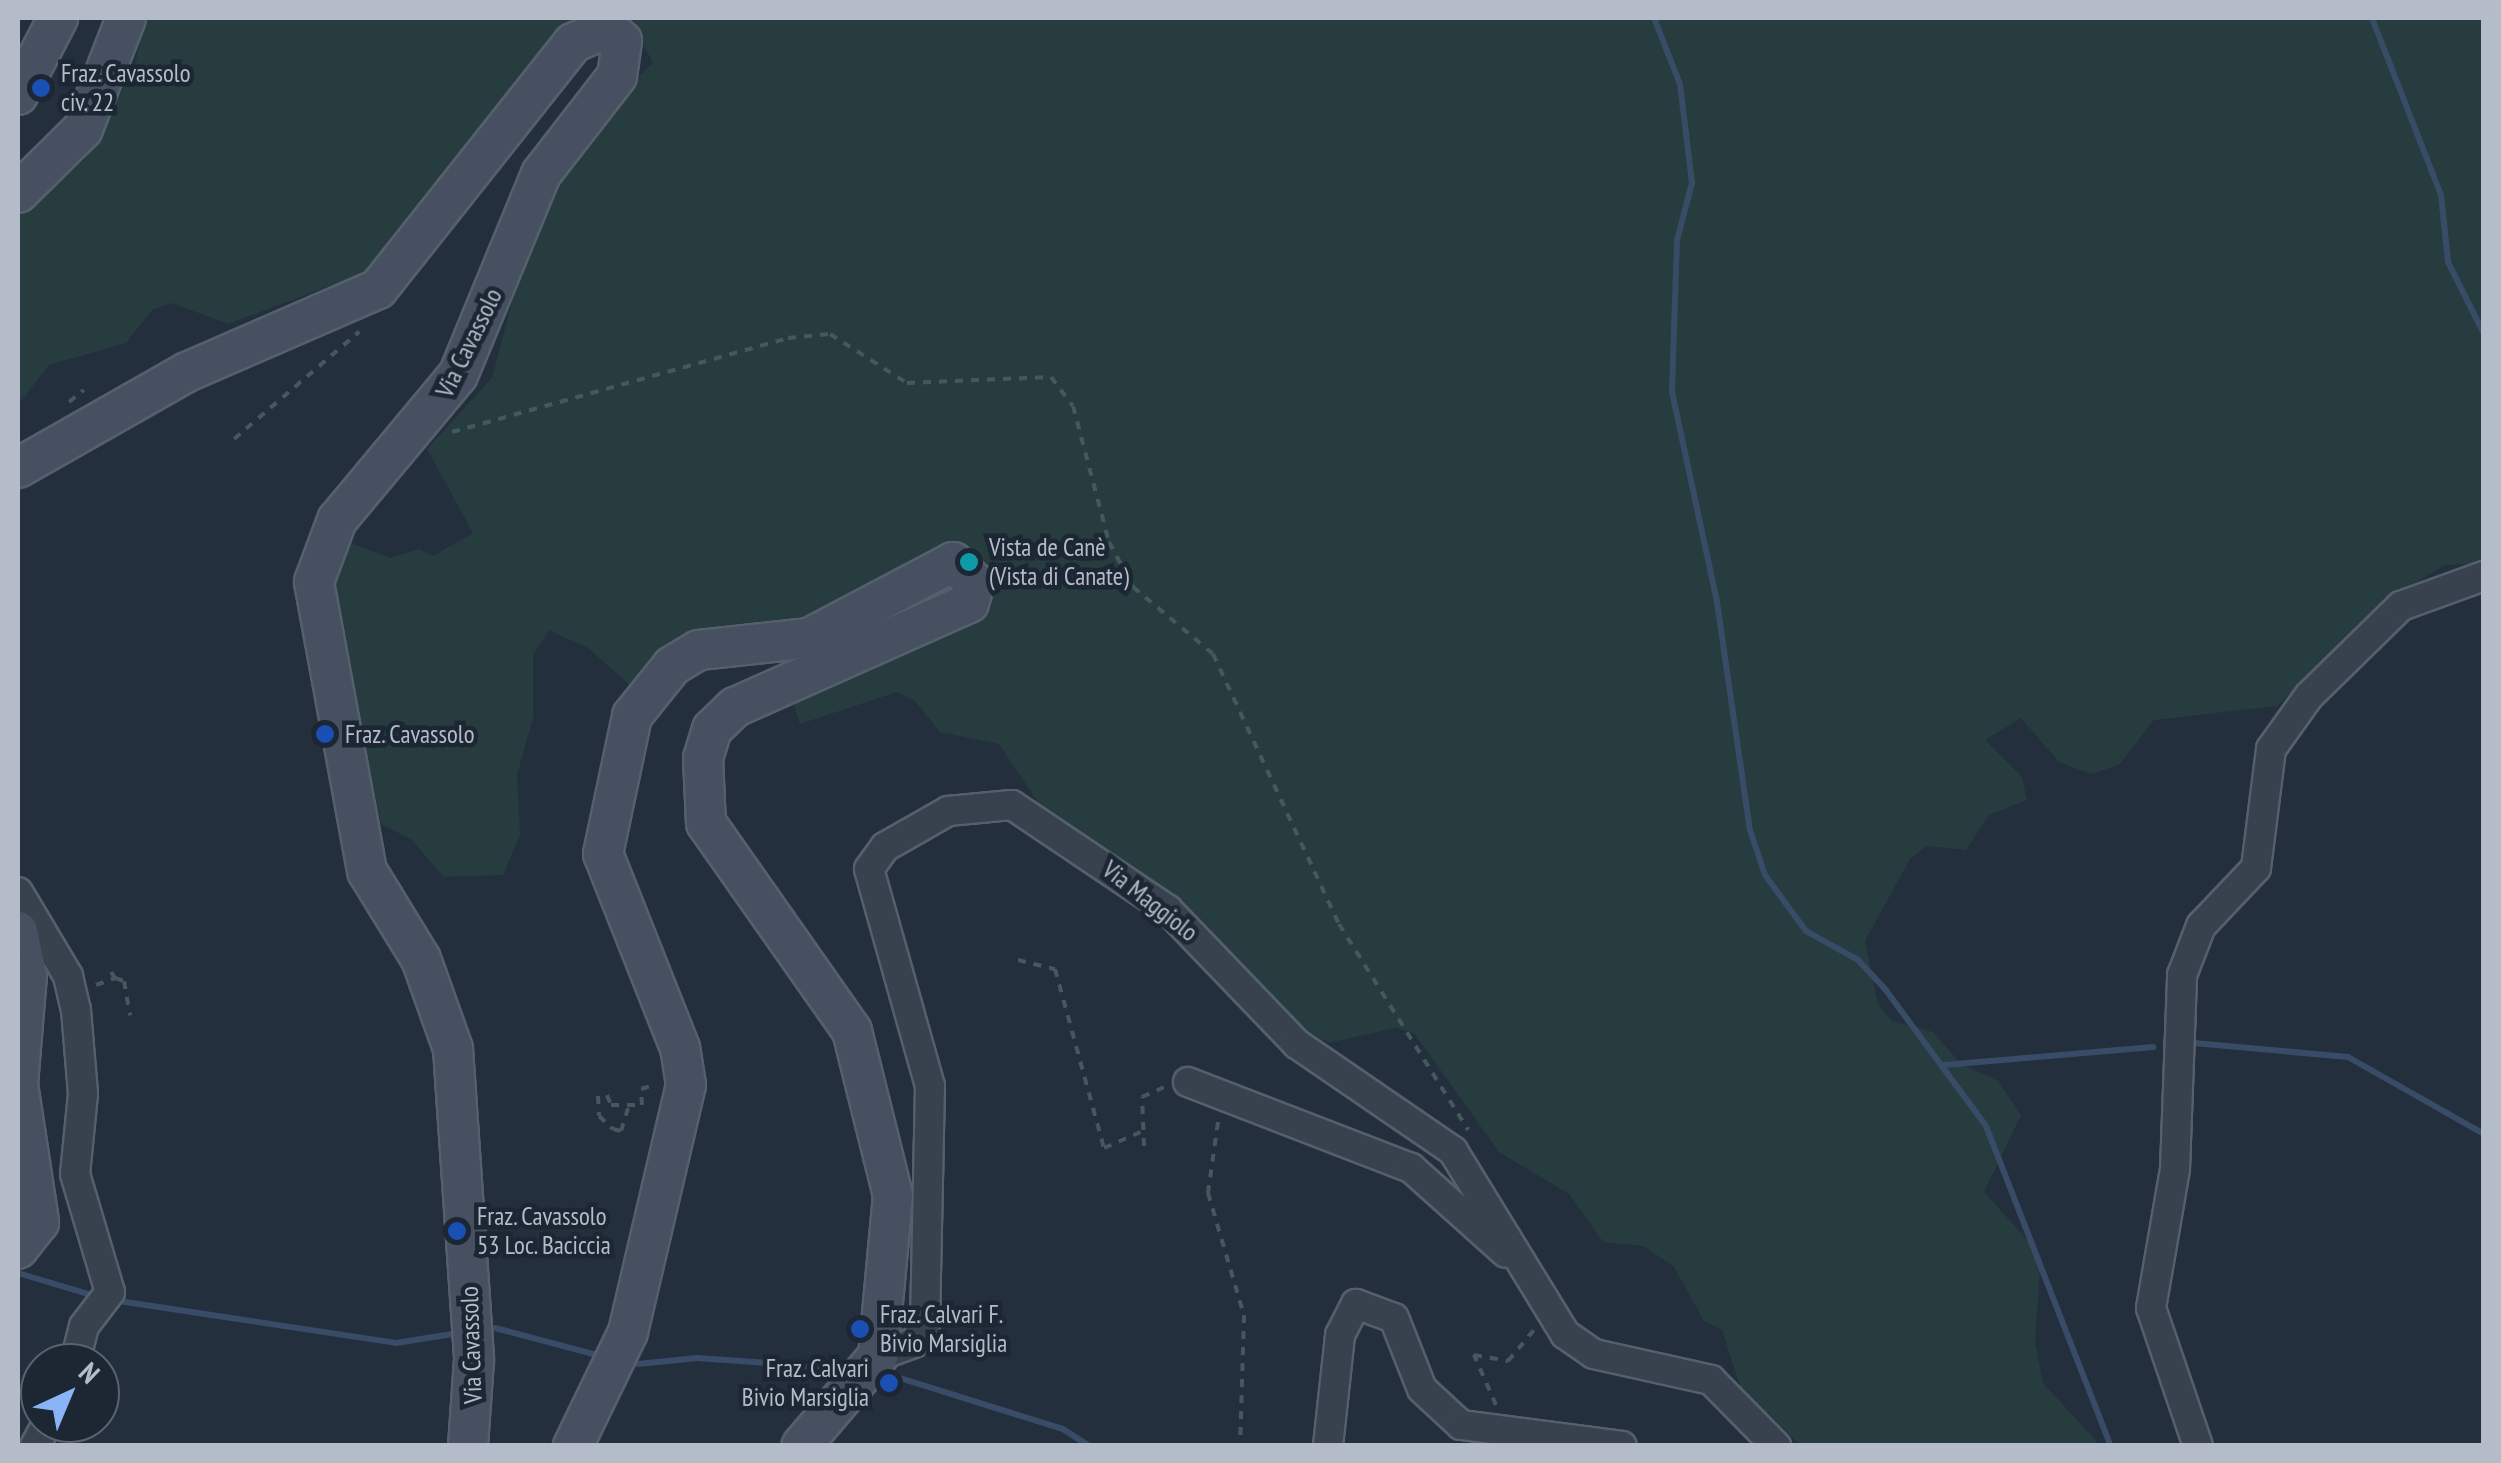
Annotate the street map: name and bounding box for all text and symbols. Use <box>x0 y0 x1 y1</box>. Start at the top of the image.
place label: Fraz. Cavassolo civ. 22 <box>61 59 192 118</box>
marker: Fraz. Cavassolo civ. 22 <box>30 77 52 99</box>
street label: Via Cavassolo <box>430 284 508 402</box>
place label: Vista de Canè (Vista di Canate) <box>989 533 1129 592</box>
marker: Vista de Canè (Vista di Canate) <box>958 551 980 573</box>
place label: Fraz. Cavassolo <box>345 719 476 749</box>
marker: Fraz. Cavassolo <box>314 723 336 745</box>
street label: Via Maggiolo <box>1096 854 1204 948</box>
place label: Fraz. Cavassolo 53 Loc. Baciccia <box>477 1202 612 1261</box>
marker: Fraz. Cavassolo 53 Loc. Baciccia <box>446 1220 468 1242</box>
street label: Via Cavassolo <box>454 1286 488 1404</box>
place label: Fraz. Calvari F. Bivio Marsiglia <box>880 1300 1007 1359</box>
marker: Fraz. Calvari F. Bivio Marsiglia <box>849 1318 871 1340</box>
north arrow <box>20 1343 120 1443</box>
text: N <box>72 1354 108 1391</box>
place label: Fraz. Calvari Bivio Marsiglia <box>742 1354 869 1413</box>
marker: Fraz. Calvari Bivio Marsiglia <box>878 1372 900 1394</box>

